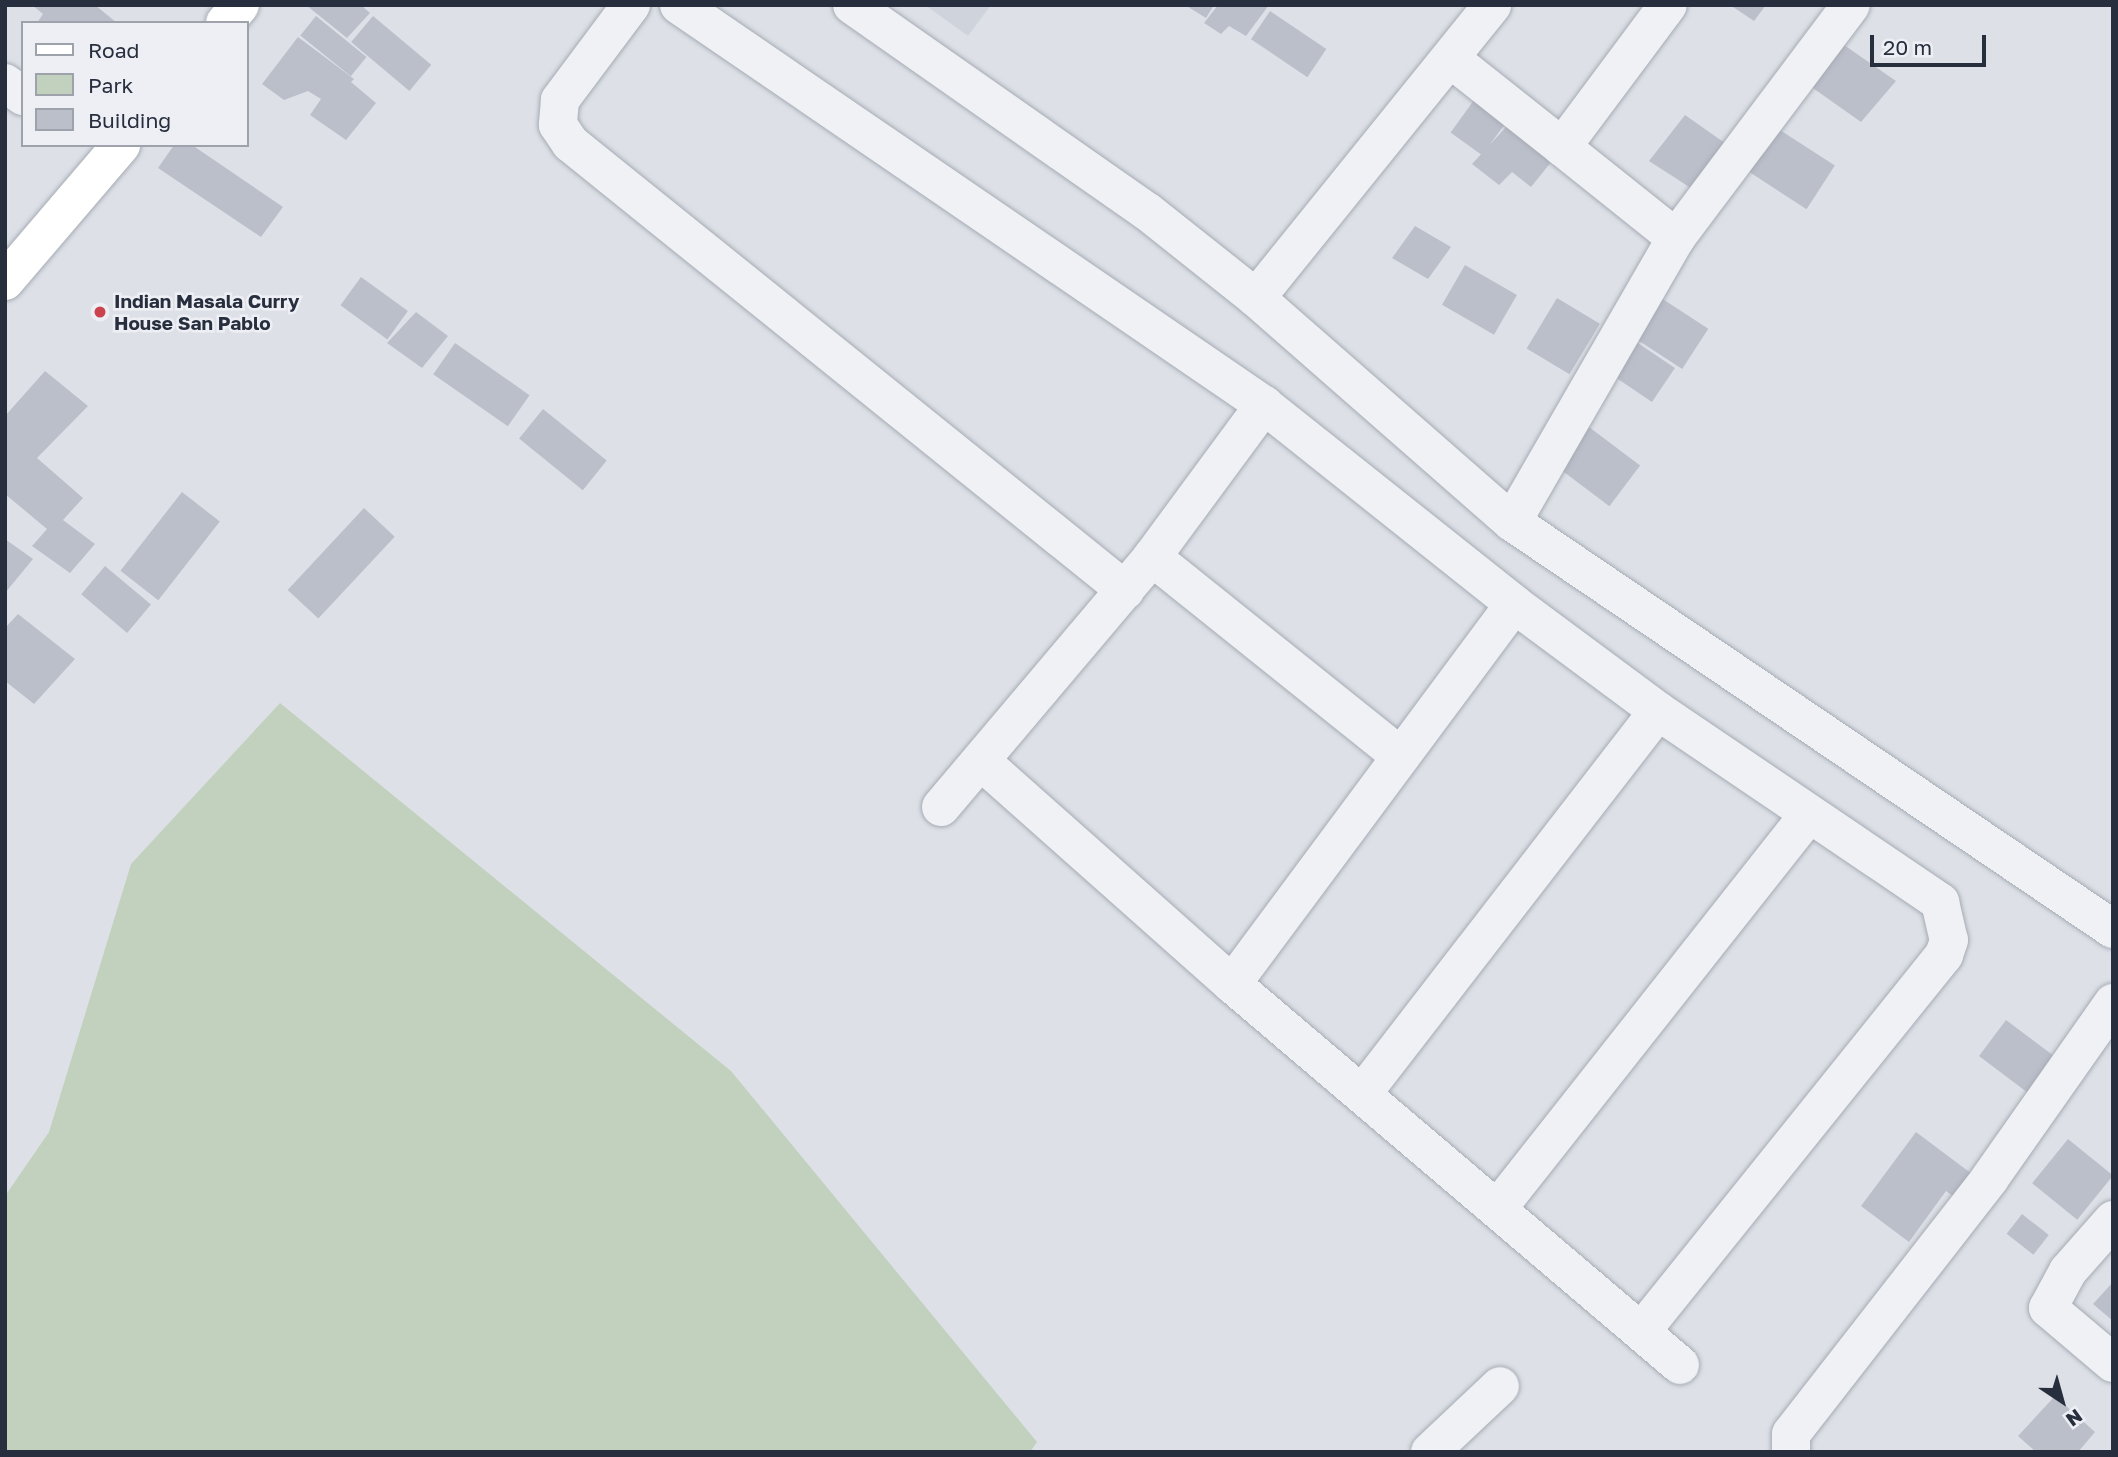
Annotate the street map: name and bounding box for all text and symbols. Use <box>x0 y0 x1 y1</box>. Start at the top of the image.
legend <box>21 21 248 147</box>
scale bar <box>1873 21 1988 65</box>
text: 20 m <box>1883 34 1932 60</box>
text: Road <box>88 37 139 63</box>
text: Park <box>88 72 133 98</box>
text: Building <box>88 107 171 133</box>
place label: Indian Masala Curry House San Pablo <box>114 290 299 334</box>
marker: Indian Masala Curry House San Pablo <box>92 304 108 320</box>
north arrow <box>2027 1366 2097 1436</box>
text: N <box>2062 1405 2087 1432</box>

